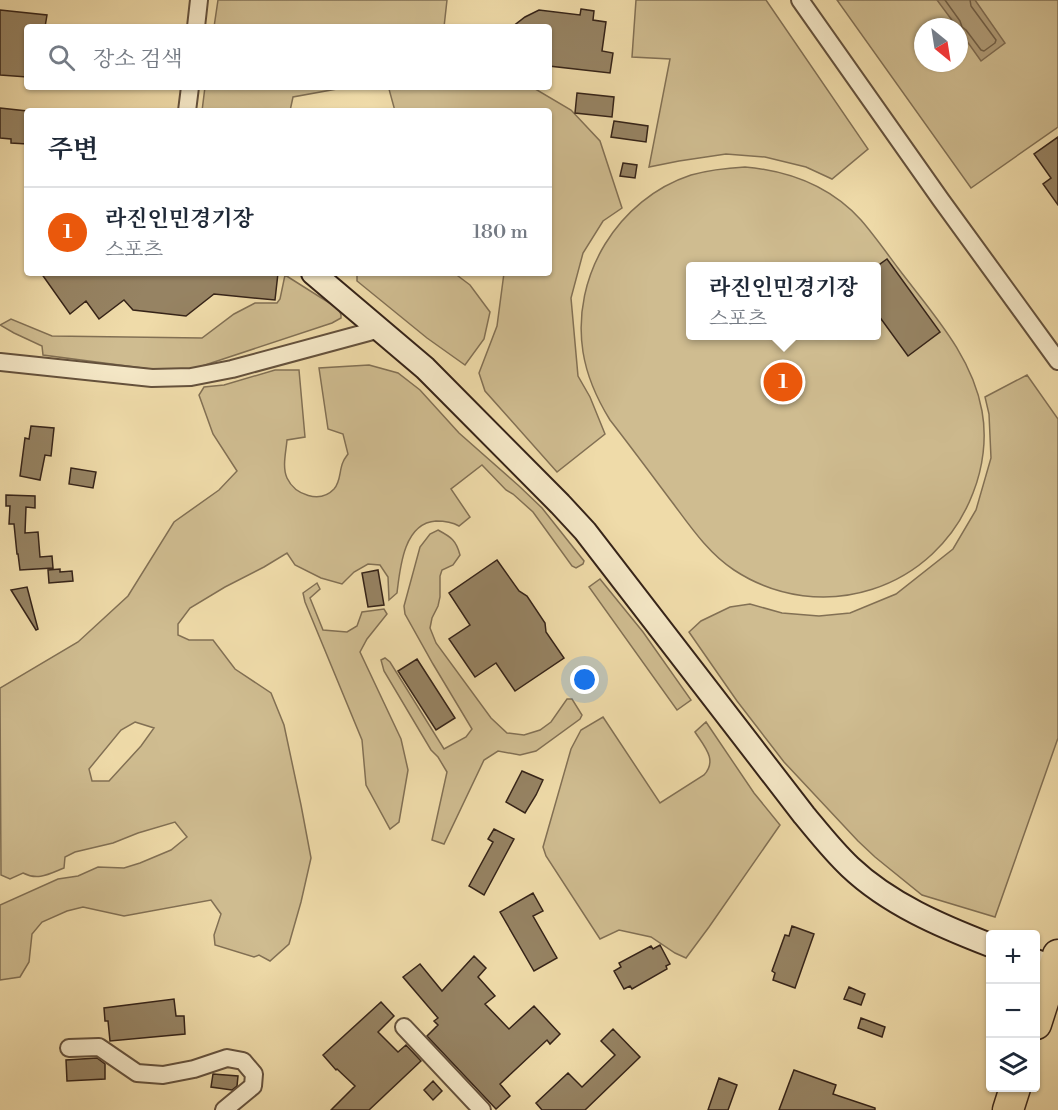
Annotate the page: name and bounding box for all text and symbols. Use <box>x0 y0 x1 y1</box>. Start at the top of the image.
north arrow <box>914 18 968 72</box>
search box <box>24 24 552 90</box>
icon: search <box>45 41 78 74</box>
text: 장소 검색 <box>93 46 183 73</box>
text: 주변 <box>48 134 98 166</box>
text: 라진인민경기장 <box>105 206 254 233</box>
text: 1 <box>63 220 72 245</box>
text: 180 m <box>473 220 528 245</box>
text: 스포츠 <box>105 238 163 263</box>
popup <box>686 262 881 340</box>
text: 라진인민경기장 <box>709 275 858 302</box>
text: 스포츠 <box>709 307 767 332</box>
pin: 1 <box>764 360 802 404</box>
your location <box>570 665 599 694</box>
map controls <box>986 930 1040 1092</box>
button: + <box>986 930 1040 984</box>
button: − <box>986 984 1040 1038</box>
button: layers <box>986 1038 1040 1092</box>

